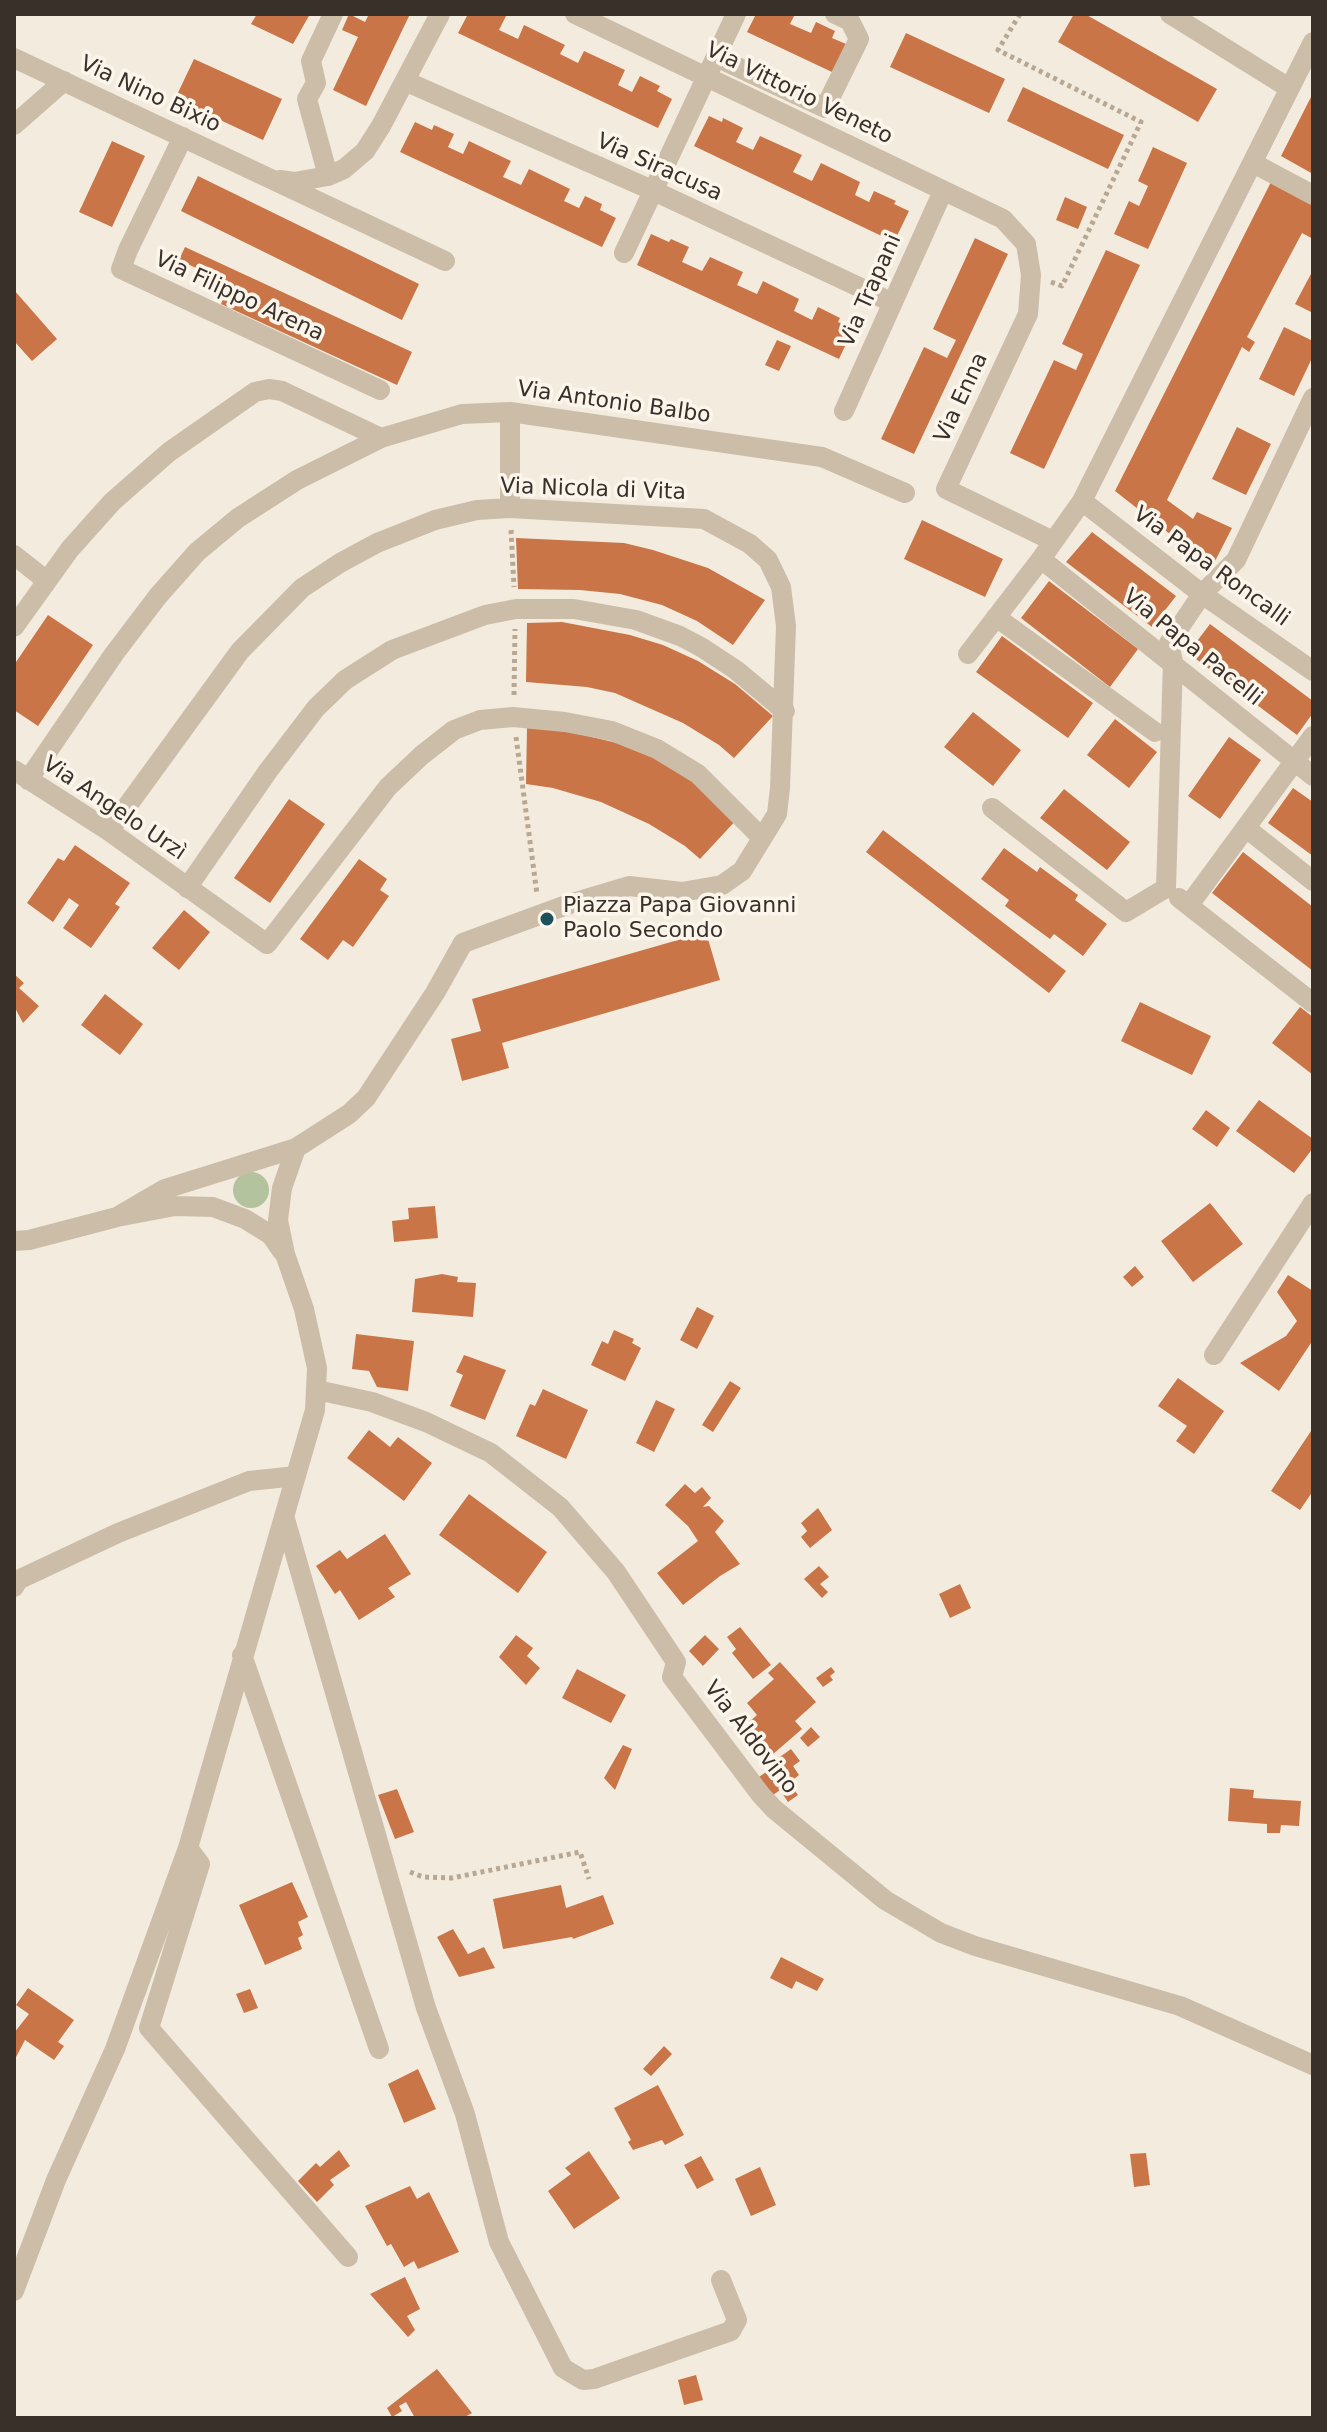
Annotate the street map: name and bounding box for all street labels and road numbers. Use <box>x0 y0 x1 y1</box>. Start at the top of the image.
street label: Via Vittorio Veneto <box>701 37 897 151</box>
street label: Via Nino Bixio <box>76 51 224 139</box>
street label: Via Siracusa <box>592 129 726 207</box>
street label: Via Trapani <box>834 230 908 352</box>
street label: Via Filippo Arena <box>150 246 328 348</box>
street label: Via Enna <box>930 349 994 447</box>
street label: Via Antonio Balbo <box>516 376 712 430</box>
street label: Via Nicola di Vita <box>500 474 686 506</box>
street label: Via Papa Roncalli <box>1128 501 1294 633</box>
street label: Via Papa Pacelli <box>1117 584 1267 712</box>
street label: Via Angelo Urzì <box>37 751 191 867</box>
street label: Via Aldovino <box>698 1676 802 1800</box>

